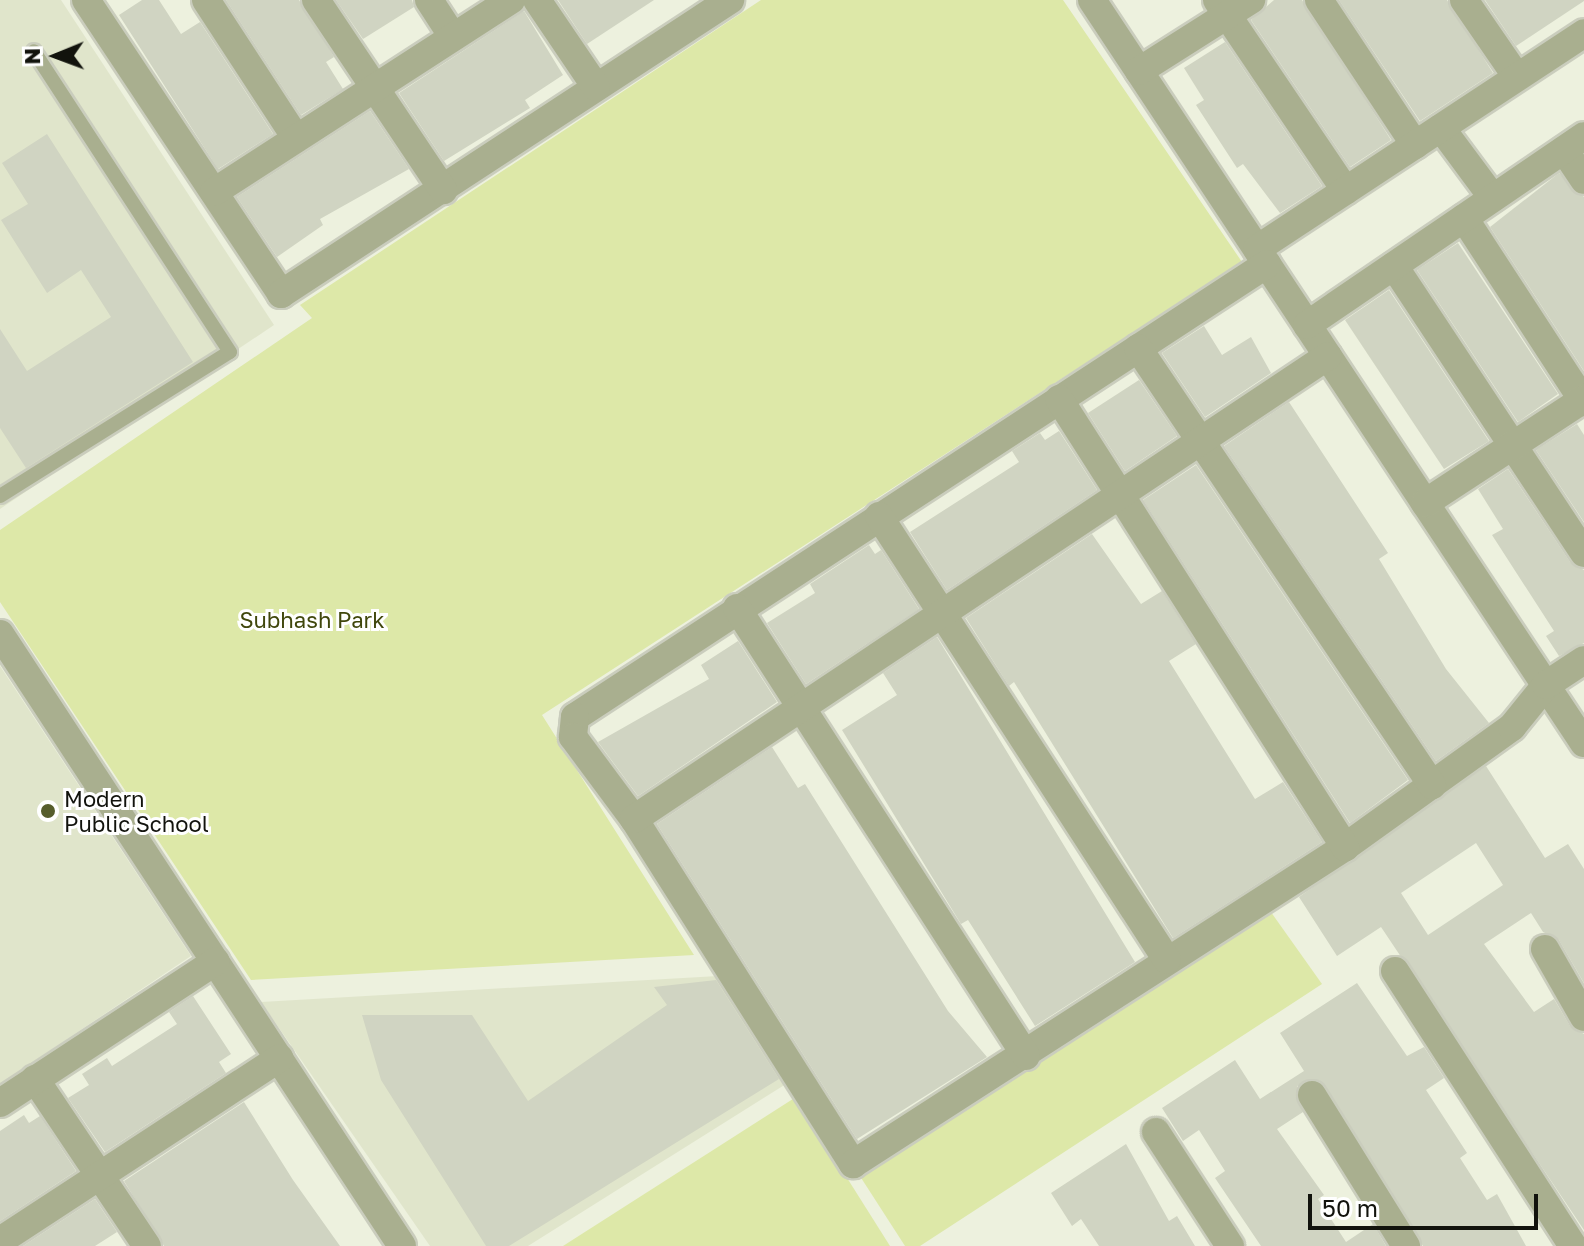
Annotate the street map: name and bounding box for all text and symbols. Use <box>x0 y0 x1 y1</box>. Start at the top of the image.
north arrow <box>16 16 96 96</box>
text: N <box>18 48 45 65</box>
park label: Subhash Park <box>239 607 385 633</box>
place label: Modern Public School <box>64 785 209 836</box>
marker: Modern Public School <box>39 802 57 820</box>
scale bar <box>1312 1178 1542 1228</box>
text: 50 m <box>1322 1193 1378 1222</box>

